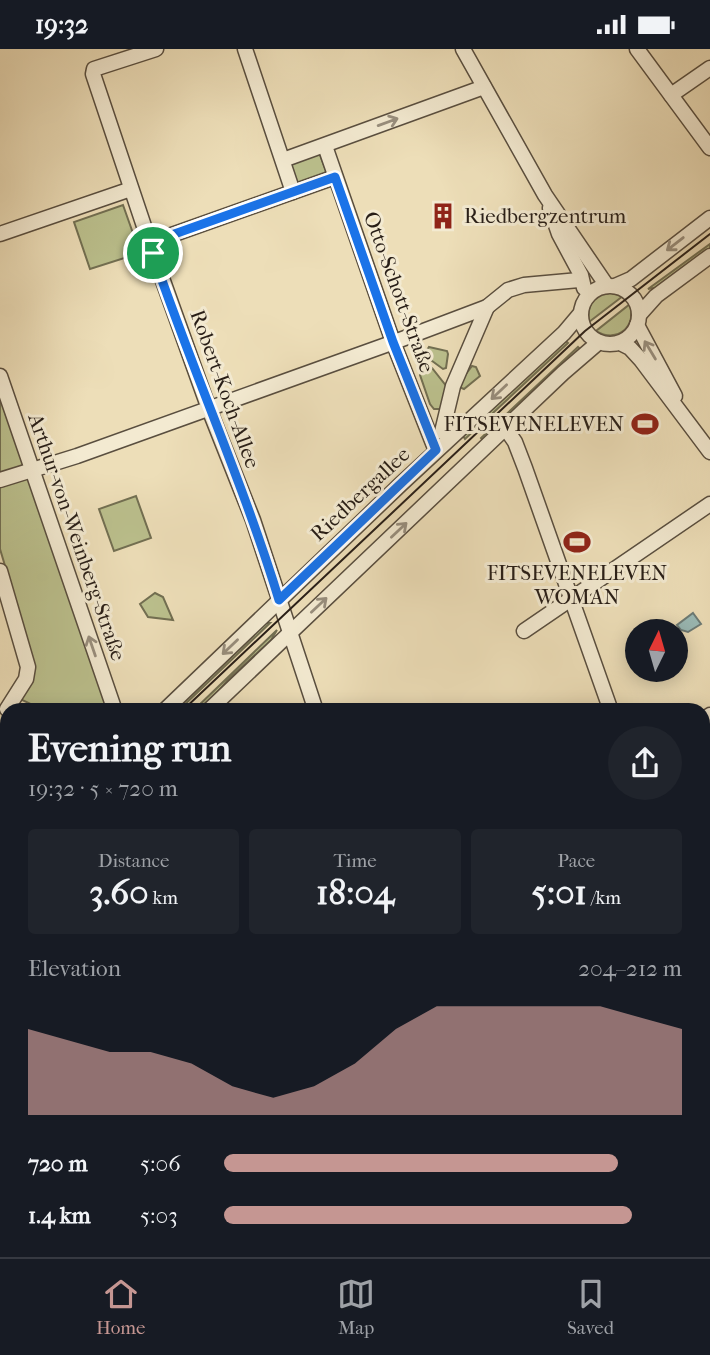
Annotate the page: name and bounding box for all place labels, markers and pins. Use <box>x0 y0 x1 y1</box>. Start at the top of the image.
building icon: Riedbergzentrum <box>428 201 458 231</box>
place label: Riedbergzentrum <box>464 204 627 228</box>
pin <box>123 223 183 283</box>
sports icon: FITSEVENELEVEN <box>630 409 660 439</box>
place label: FITSEVENELEVEN <box>444 412 624 436</box>
sports icon: FITSEVENELEVEN WOMAN <box>562 527 592 557</box>
place label: FITSEVENELEVEN WOMAN <box>487 561 667 609</box>

